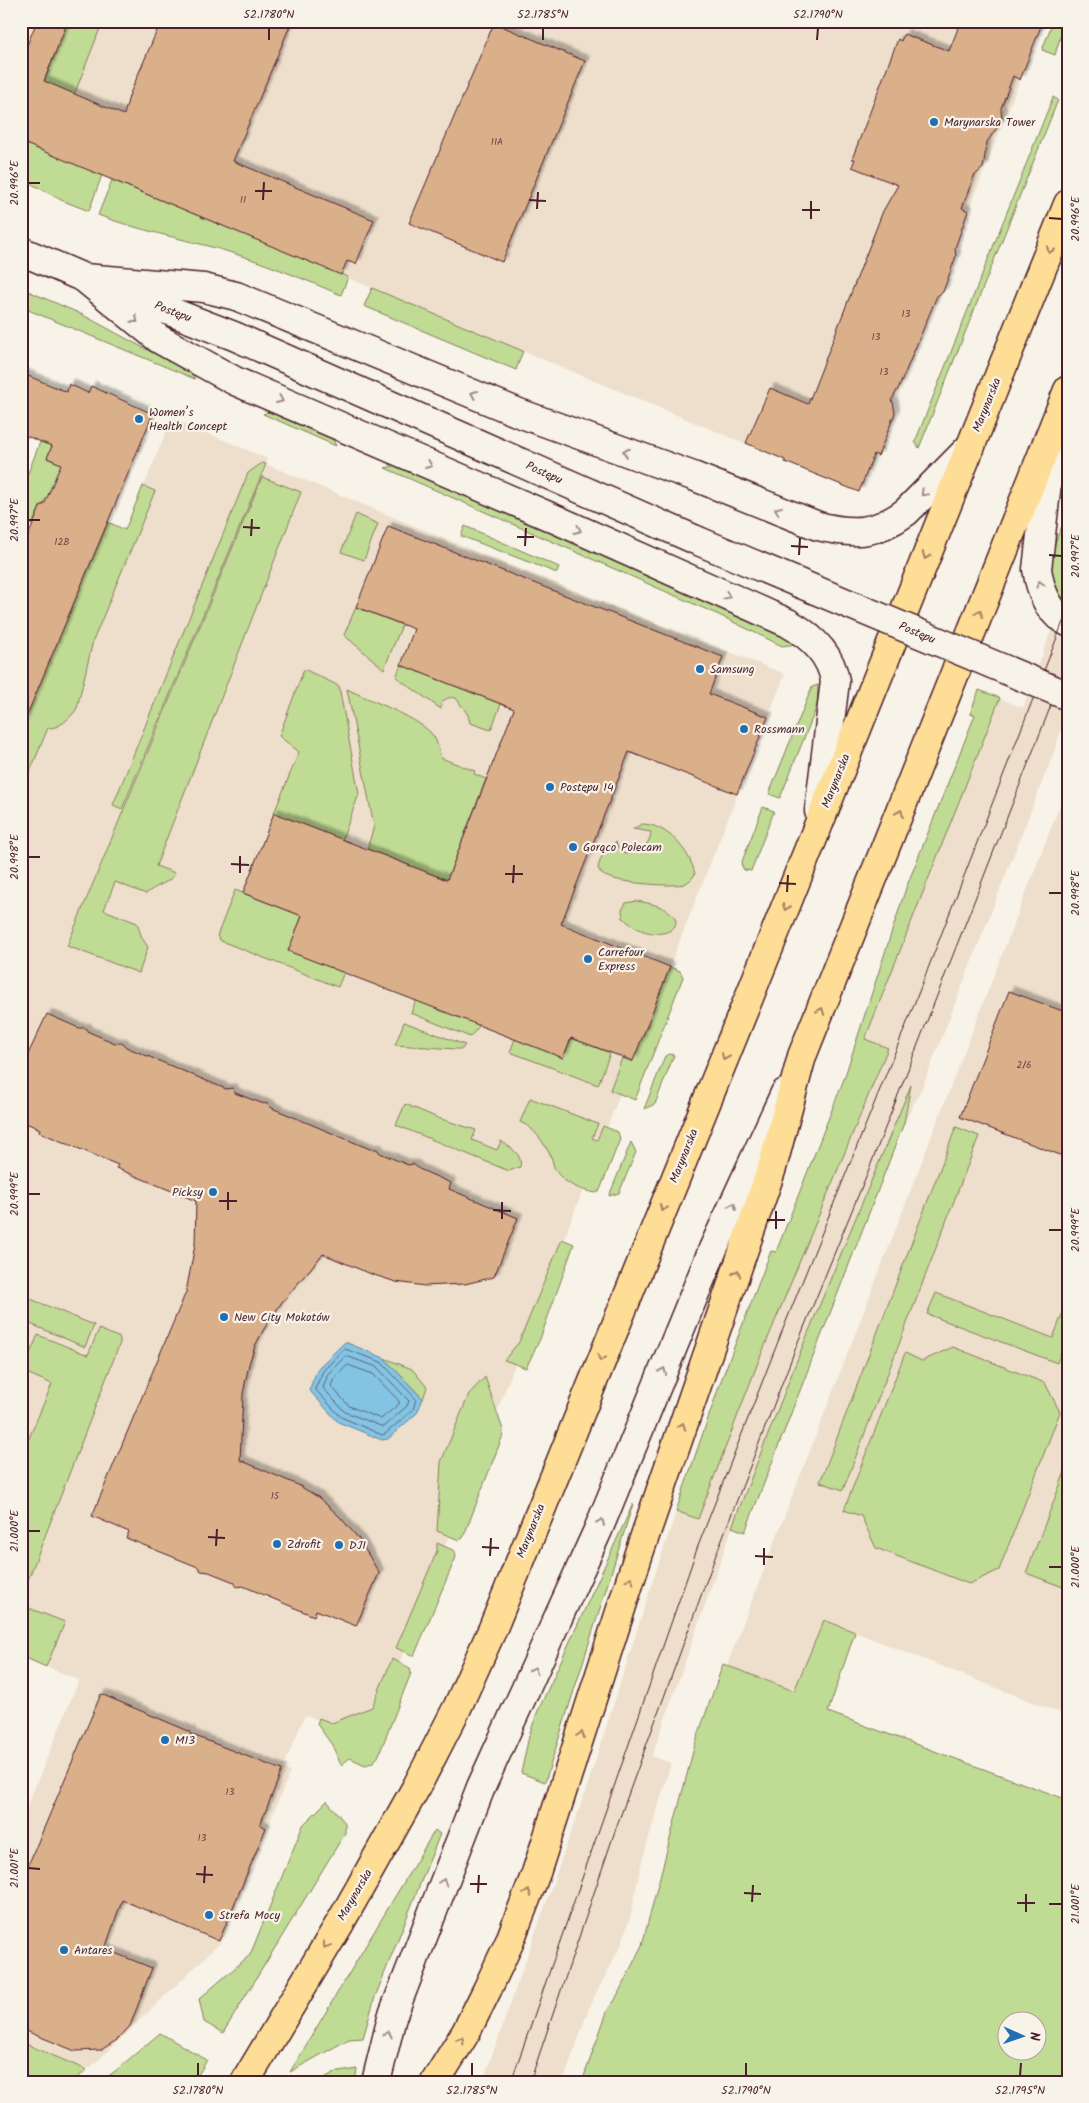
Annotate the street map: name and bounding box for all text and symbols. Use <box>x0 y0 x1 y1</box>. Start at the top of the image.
text: 52.1780°N <box>244 5 294 24</box>
text: 52.1785°N <box>517 5 569 24</box>
text: 52.1790°N <box>793 5 843 24</box>
place label: Marynarska Tower <box>944 113 1036 132</box>
marker: Marynarska Tower <box>928 116 940 128</box>
house number: 11A <box>491 134 503 150</box>
text: 20.996°E <box>5 159 24 206</box>
house number: 11 <box>240 192 246 208</box>
text: 20.996°E <box>1066 195 1085 242</box>
one-way arrow <box>1045 245 1056 254</box>
street label: Postępu <box>152 296 195 328</box>
house number: 13 <box>902 306 911 322</box>
one-way arrow <box>129 314 138 322</box>
house number: 13 <box>872 329 881 345</box>
house number: 13 <box>880 364 889 380</box>
street label: Marynarska <box>968 375 1007 435</box>
one-way arrow <box>470 390 479 401</box>
one-way arrow <box>275 394 284 405</box>
place label: Women’s Health Concept <box>149 403 227 436</box>
marker: Women’s Health Concept <box>133 413 145 425</box>
one-way arrow <box>623 447 631 457</box>
street label: Postępu <box>523 456 566 490</box>
one-way arrow <box>424 458 433 469</box>
one-way arrow <box>921 487 930 496</box>
text: 20.997°E <box>5 497 24 542</box>
one-way arrow <box>774 505 783 516</box>
one-way arrow <box>573 523 582 534</box>
text: 20.997°E <box>1066 533 1085 578</box>
house number: 12B <box>54 534 70 550</box>
one-way arrow <box>922 551 933 560</box>
one-way arrow <box>1036 580 1046 588</box>
one-way arrow <box>722 589 731 600</box>
one-way arrow <box>973 610 983 618</box>
street label: Postępu <box>896 617 939 649</box>
place label: Samsung <box>710 660 755 679</box>
marker: Samsung <box>694 663 706 675</box>
place label: Rossmann <box>754 720 805 739</box>
marker: Rossmann <box>738 723 750 735</box>
street label: Marynarska <box>817 751 856 811</box>
place label: Postępu 14 <box>560 778 614 797</box>
marker: Postępu 14 <box>544 781 556 793</box>
one-way arrow <box>894 810 904 818</box>
text: 20.998°E <box>5 833 24 880</box>
place label: Gorąco Polecam <box>583 838 662 857</box>
marker: Gorąco Polecam <box>567 841 579 853</box>
text: 20.998°E <box>1066 869 1085 916</box>
one-way arrow <box>781 902 792 911</box>
place label: Carrefour Express <box>598 943 645 976</box>
marker: Carrefour Express <box>582 953 594 965</box>
one-way arrow <box>814 1007 825 1016</box>
one-way arrow <box>720 1052 731 1061</box>
house number: 2/6 <box>1017 1057 1031 1073</box>
street label: Marynarska <box>665 1126 704 1186</box>
text: 20.999°E <box>5 1171 24 1216</box>
place label: Picksy <box>172 1183 203 1202</box>
marker: Picksy <box>207 1186 219 1198</box>
one-way arrow <box>727 1202 737 1211</box>
one-way arrow <box>658 1203 668 1211</box>
text: 20.999°E <box>1066 1207 1085 1252</box>
one-way arrow <box>731 1269 741 1278</box>
place label: New City Mokotów <box>234 1308 331 1327</box>
marker: New City Mokotów <box>218 1311 230 1323</box>
one-way arrow <box>597 1353 607 1362</box>
one-way arrow <box>657 1367 667 1376</box>
one-way arrow <box>676 1422 686 1431</box>
house number: 15 <box>271 1488 280 1504</box>
street label: Marynarska <box>512 1501 551 1561</box>
text: 21.000°E <box>5 1509 24 1552</box>
one-way arrow <box>595 1518 606 1527</box>
place label: Zdrofit <box>287 1535 321 1554</box>
place label: DJI <box>349 1536 366 1555</box>
marker: Zdrofit <box>271 1538 283 1550</box>
marker: DJI <box>333 1539 345 1551</box>
text: 21.000°E <box>1066 1545 1085 1588</box>
one-way arrow <box>624 1576 634 1585</box>
one-way arrow <box>527 1666 537 1675</box>
place label: M13 <box>175 1731 195 1750</box>
one-way arrow <box>575 1731 585 1740</box>
marker: M13 <box>159 1734 171 1746</box>
house number: 13 <box>226 1784 235 1800</box>
house number: 13 <box>198 1830 207 1846</box>
text: 21.001°E <box>5 1847 24 1888</box>
street label: Marynarska <box>333 1865 378 1924</box>
one-way arrow <box>437 1878 447 1887</box>
text: 21.001°E <box>1066 1883 1085 1924</box>
one-way arrow <box>522 1889 532 1897</box>
place label: Strefa Mocy <box>219 1906 281 1925</box>
marker: Strefa Mocy <box>203 1909 215 1921</box>
one-way arrow <box>322 1940 332 1949</box>
place label: Antares <box>74 1941 112 1960</box>
marker: Antares <box>58 1944 70 1956</box>
north arrow <box>996 2010 1046 2060</box>
one-way arrow <box>382 2030 393 2039</box>
text: N <box>1023 2032 1045 2041</box>
one-way arrow <box>455 2037 465 2046</box>
text: 52.1780°N <box>173 2081 223 2100</box>
text: 52.1785°N <box>446 2081 498 2100</box>
text: 52.1790°N <box>721 2081 771 2100</box>
text: 52.1795°N <box>995 2081 1045 2100</box>

